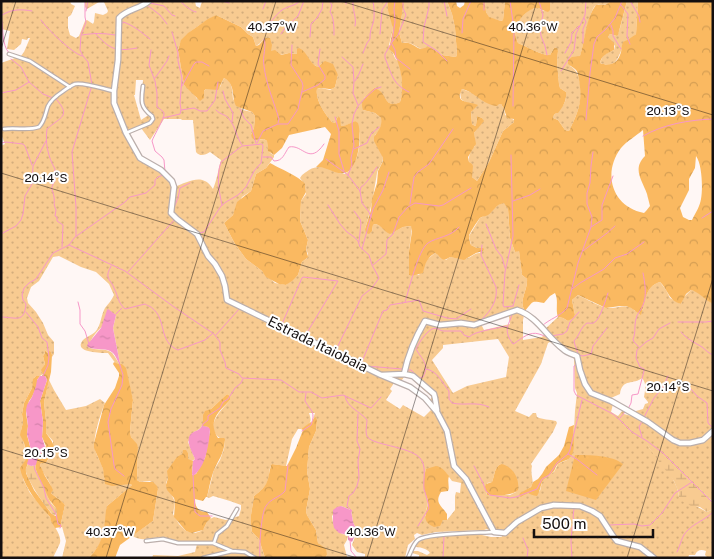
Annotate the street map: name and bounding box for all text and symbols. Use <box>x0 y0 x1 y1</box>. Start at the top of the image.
text: 40.37°W <box>247 20 297 34</box>
text: 40.36°W <box>508 20 558 34</box>
text: 20.13°S <box>646 104 690 118</box>
text: 20.14°S <box>24 171 68 185</box>
street label: Estrada Itaiobaia <box>266 313 370 375</box>
text: 20.14°S <box>646 380 690 394</box>
text: 20.15°S <box>24 446 68 460</box>
scale bar <box>534 506 653 538</box>
text: 500 m <box>542 515 587 532</box>
text: 40.37°W <box>85 525 135 539</box>
text: 40.36°W <box>346 525 396 539</box>

